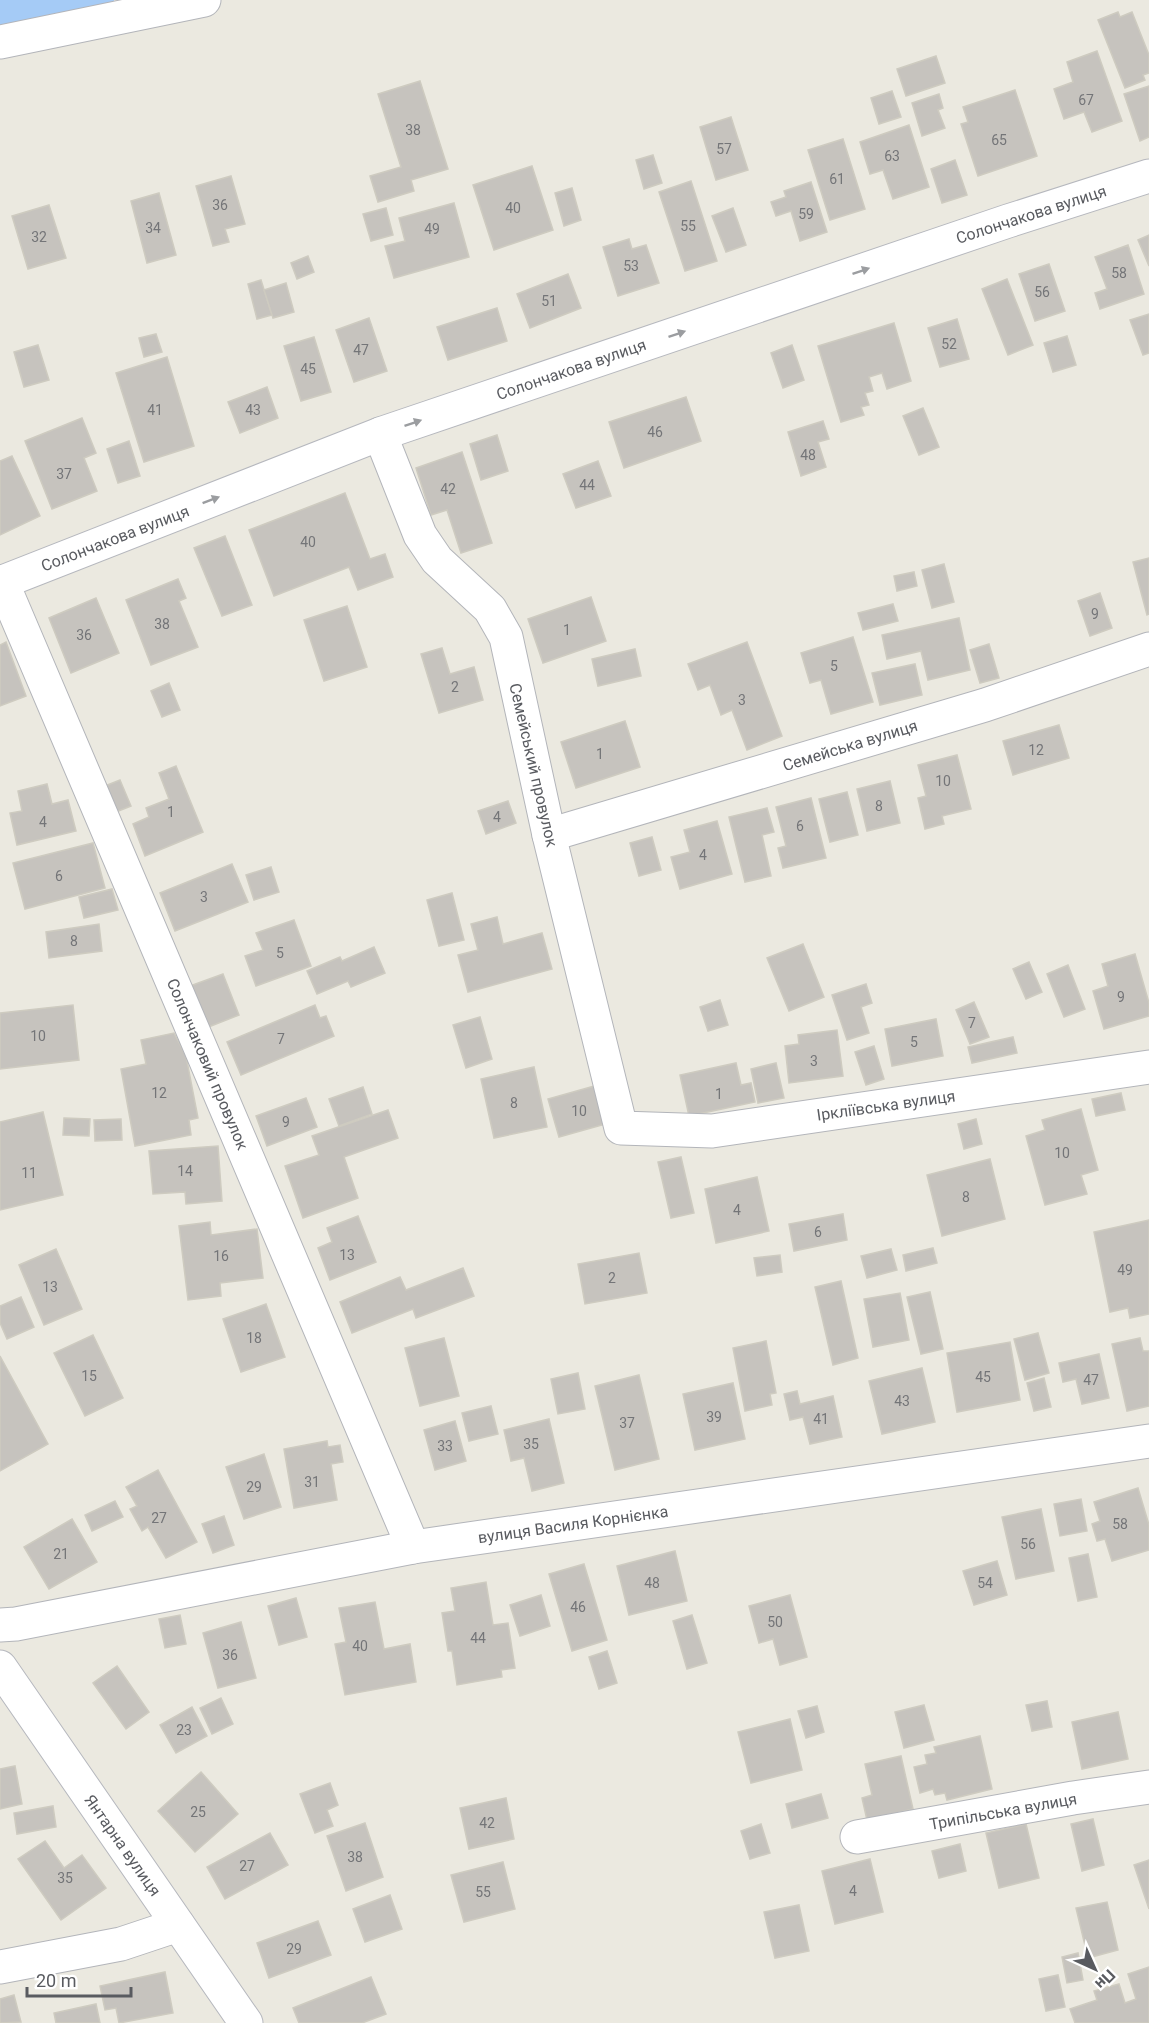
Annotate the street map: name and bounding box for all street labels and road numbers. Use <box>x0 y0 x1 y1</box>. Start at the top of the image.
street label: Солончакова вулиця <box>954 181 1109 248</box>
street label: Солончакова вулиця <box>494 335 648 404</box>
street label: Солончакова вулиця <box>38 501 192 575</box>
street label: Семейський провулок <box>505 681 562 849</box>
street label: Семейська вулиця <box>780 716 920 775</box>
street label: Солончаковий провулок <box>163 976 252 1153</box>
street label: Іркліївська вулиця <box>816 1086 957 1125</box>
street label: вулиця Василя Корнієнка <box>477 1502 669 1547</box>
street label: Трипільська вулиця <box>928 1789 1078 1834</box>
street label: Янтарна вулиця <box>80 1791 165 1900</box>

